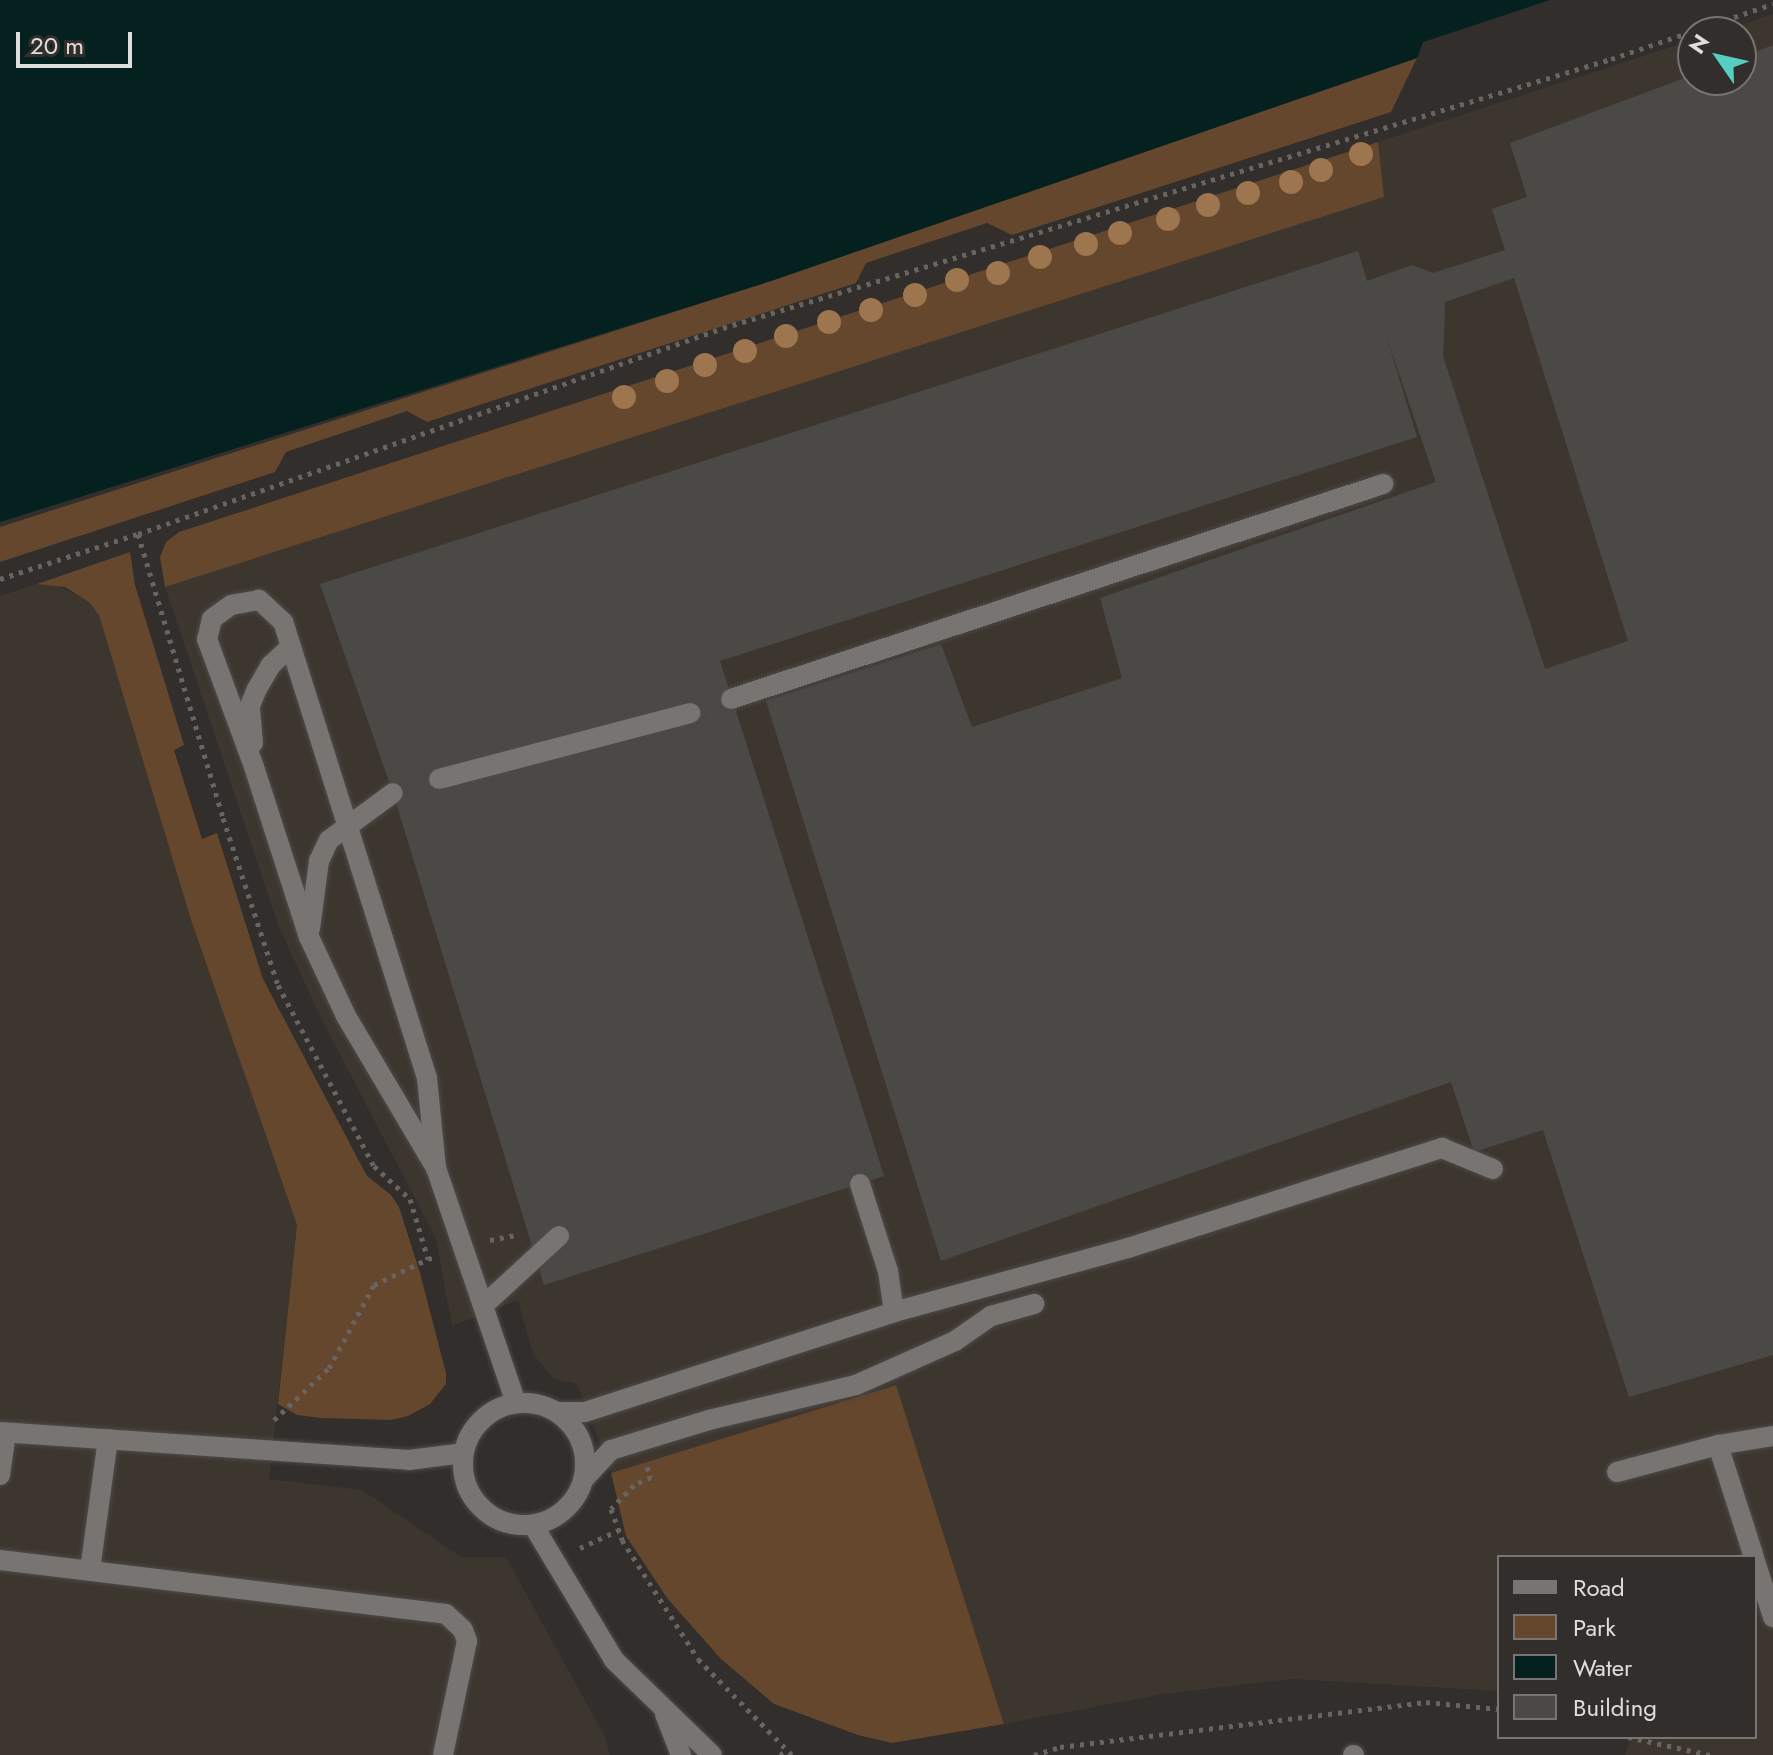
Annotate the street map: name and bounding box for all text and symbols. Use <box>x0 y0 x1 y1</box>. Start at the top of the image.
scale bar <box>20 16 136 66</box>
north arrow <box>1677 16 1757 96</box>
text: 20 m <box>30 28 84 63</box>
text: N <box>1681 28 1717 60</box>
legend <box>1497 1555 1757 1739</box>
text: Road <box>1573 1570 1625 1605</box>
text: Park <box>1573 1610 1616 1645</box>
text: Water <box>1573 1650 1632 1685</box>
text: Building <box>1573 1690 1657 1725</box>

